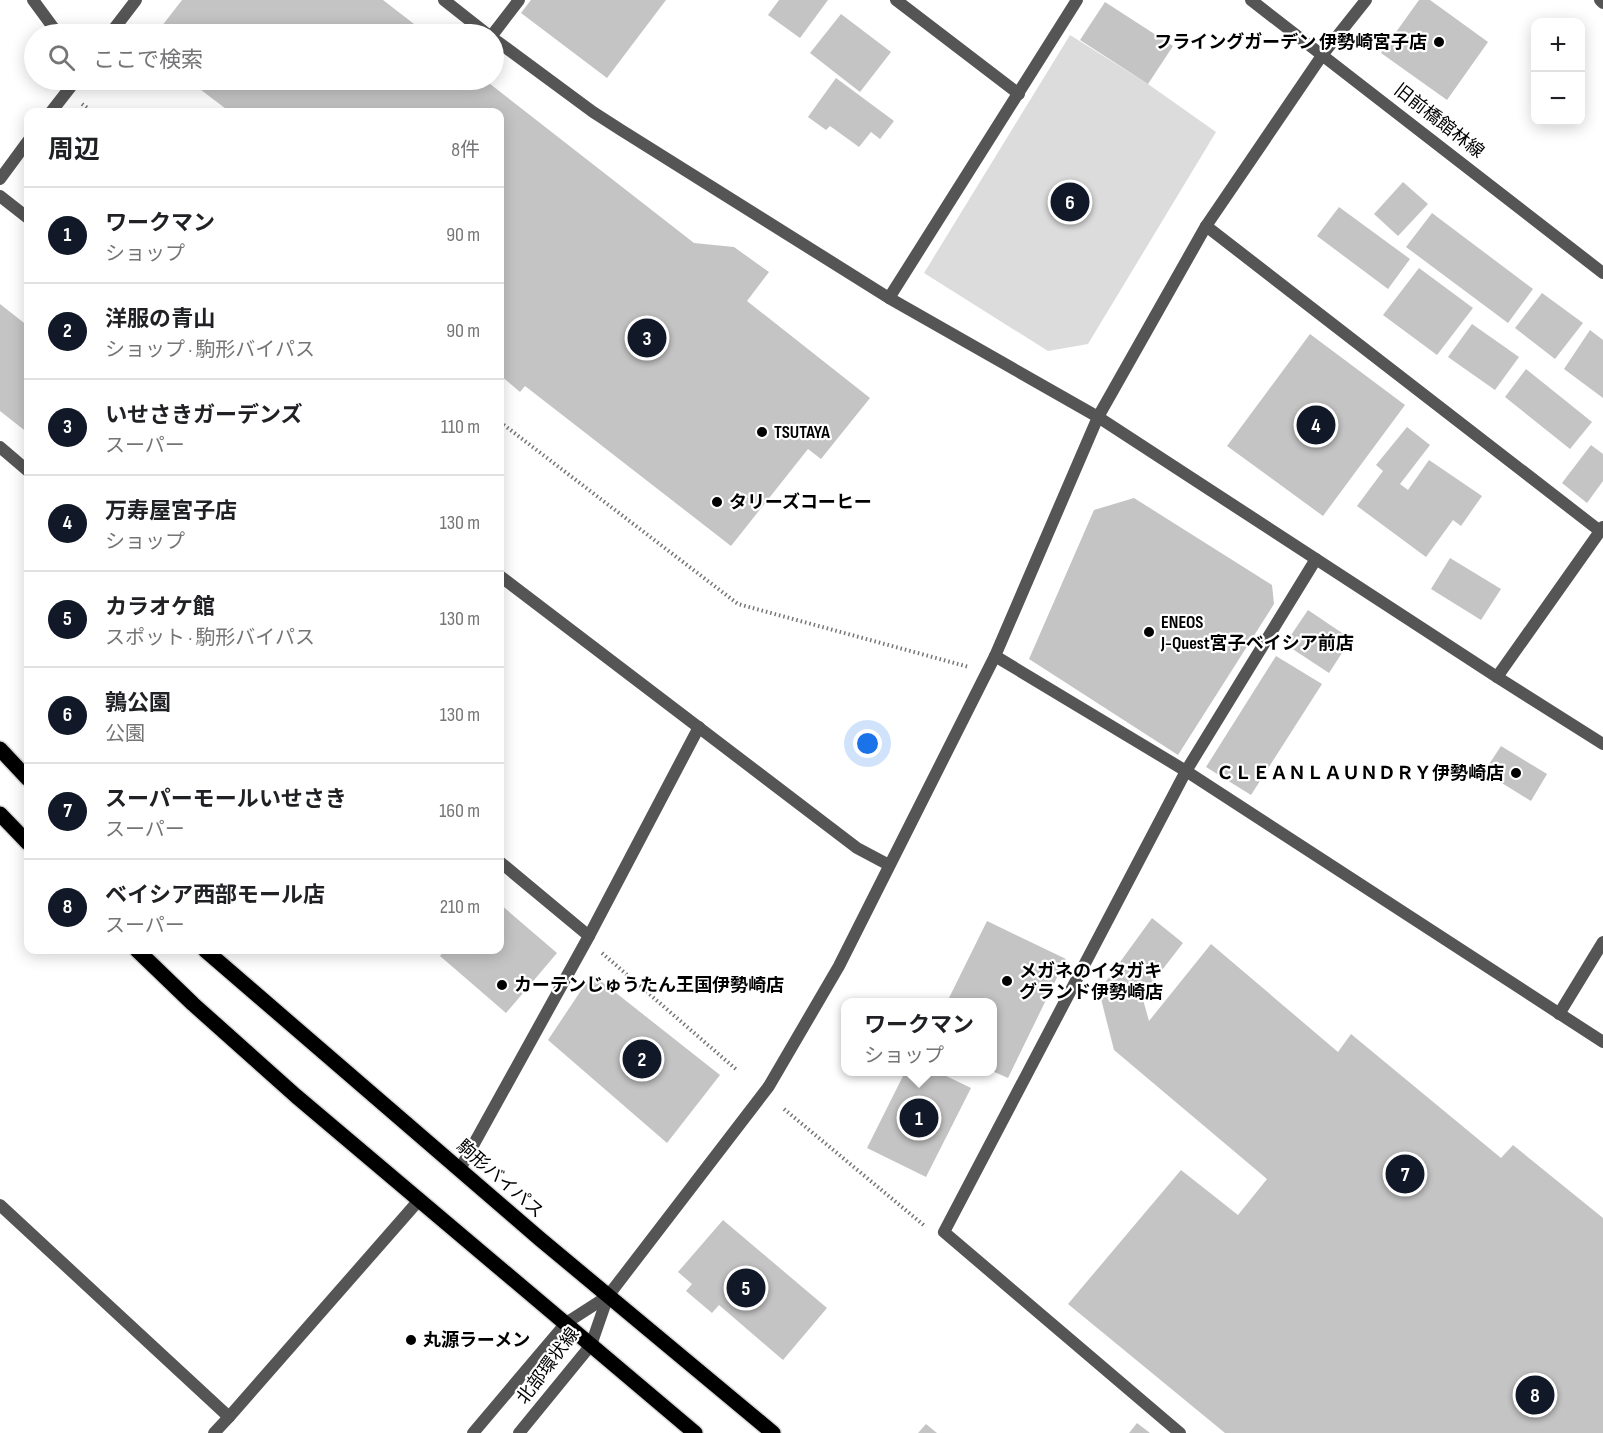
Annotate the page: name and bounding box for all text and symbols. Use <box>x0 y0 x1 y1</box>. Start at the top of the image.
map controls <box>1531 18 1585 126</box>
button: + <box>1531 18 1585 72</box>
search box <box>24 24 504 90</box>
place label: フライングガーデン 伊勢崎宮子店 <box>1154 32 1427 53</box>
marker: フライングガーデン 伊勢崎宮子店 <box>1432 35 1446 49</box>
icon: search <box>45 41 78 74</box>
text: ここで検索 <box>93 47 203 74</box>
button: − <box>1531 72 1585 126</box>
street label: 旧前橋館林線 <box>1390 79 1488 163</box>
text: 周辺 <box>48 135 100 166</box>
text: 8件 <box>451 138 480 162</box>
pin: 6 <box>1050 180 1090 224</box>
text: ワークマン <box>105 210 215 237</box>
text: 1 <box>64 223 71 247</box>
text: 90 m <box>446 223 480 247</box>
text: ショップ <box>105 242 185 266</box>
text: 洋服の青山 <box>105 306 215 333</box>
pin: 3 <box>628 316 666 360</box>
text: 2 <box>63 319 72 343</box>
text: 90 m <box>446 319 480 343</box>
text: ショップ · 駒形バイパス <box>105 338 315 362</box>
text: いせさきガーデンズ <box>105 402 303 429</box>
pin: 4 <box>1296 402 1336 448</box>
text: 3 <box>63 415 72 439</box>
text: 110 m <box>441 415 480 439</box>
place label: TSUTAYA <box>774 422 830 443</box>
marker: TSUTAYA <box>755 425 769 439</box>
text: スーパー <box>105 434 185 458</box>
place label: タリーズコーヒー <box>729 492 872 513</box>
marker: タリーズコーヒー <box>710 495 724 509</box>
text: 万寿屋宮子店 <box>105 498 237 525</box>
text: 4 <box>63 511 72 535</box>
text: 130 m <box>440 511 480 535</box>
text: ショップ <box>105 530 185 554</box>
text: カラオケ館 <box>105 594 215 621</box>
text: 5 <box>63 607 72 631</box>
text: 130 m <box>440 607 480 631</box>
place label: ENEOS J-Quest宮子ベイシア前店 <box>1160 612 1354 654</box>
marker: ENEOS J-Quest宮子ベイシア前店 <box>1142 625 1156 639</box>
text: スポット · 駒形バイパス <box>105 626 315 650</box>
text: 鶉公園 <box>105 690 171 717</box>
text: 6 <box>63 703 72 727</box>
text: 130 m <box>440 703 480 727</box>
text: 公園 <box>105 722 145 746</box>
your location <box>853 729 882 758</box>
place label: ＣＬＥＡＮＬＡＵＮＤＲＹ伊勢崎店 <box>1216 763 1504 784</box>
marker: ＣＬＥＡＮＬＡＵＮＤＲＹ伊勢崎店 <box>1509 766 1523 780</box>
text: スーパーモールいせさき <box>105 786 347 813</box>
text: 7 <box>63 799 72 823</box>
text: 160 m <box>439 799 480 823</box>
text: スーパー <box>105 818 185 842</box>
text: ベイシア西部モール店 <box>105 882 325 909</box>
text: 8 <box>63 895 72 919</box>
text: 210 m <box>440 895 480 919</box>
text: スーパー <box>105 914 185 938</box>
place label: メガネのイタガキ グランド伊勢崎店 <box>1019 961 1163 1003</box>
marker: メガネのイタガキ グランド伊勢崎店 <box>1000 974 1014 988</box>
place label: カーテンじゅうたん王国伊勢崎店 <box>514 975 784 996</box>
marker: カーテンじゅうたん王国伊勢崎店 <box>495 978 509 992</box>
popup <box>841 998 997 1076</box>
text: ワークマン <box>864 1012 974 1039</box>
pin: 2 <box>622 1036 662 1082</box>
text: ショップ <box>864 1044 944 1068</box>
pin: 1 <box>900 1096 938 1140</box>
street label: 駒形バイパス <box>452 1136 548 1222</box>
pin: 7 <box>1386 1152 1424 1196</box>
pin: 5 <box>726 1266 766 1310</box>
street label: 北部環状線 <box>513 1324 583 1408</box>
place label: 丸源ラーメン <box>423 1330 530 1351</box>
marker: 丸源ラーメン <box>404 1333 418 1347</box>
pin: 8 <box>1516 1372 1555 1418</box>

